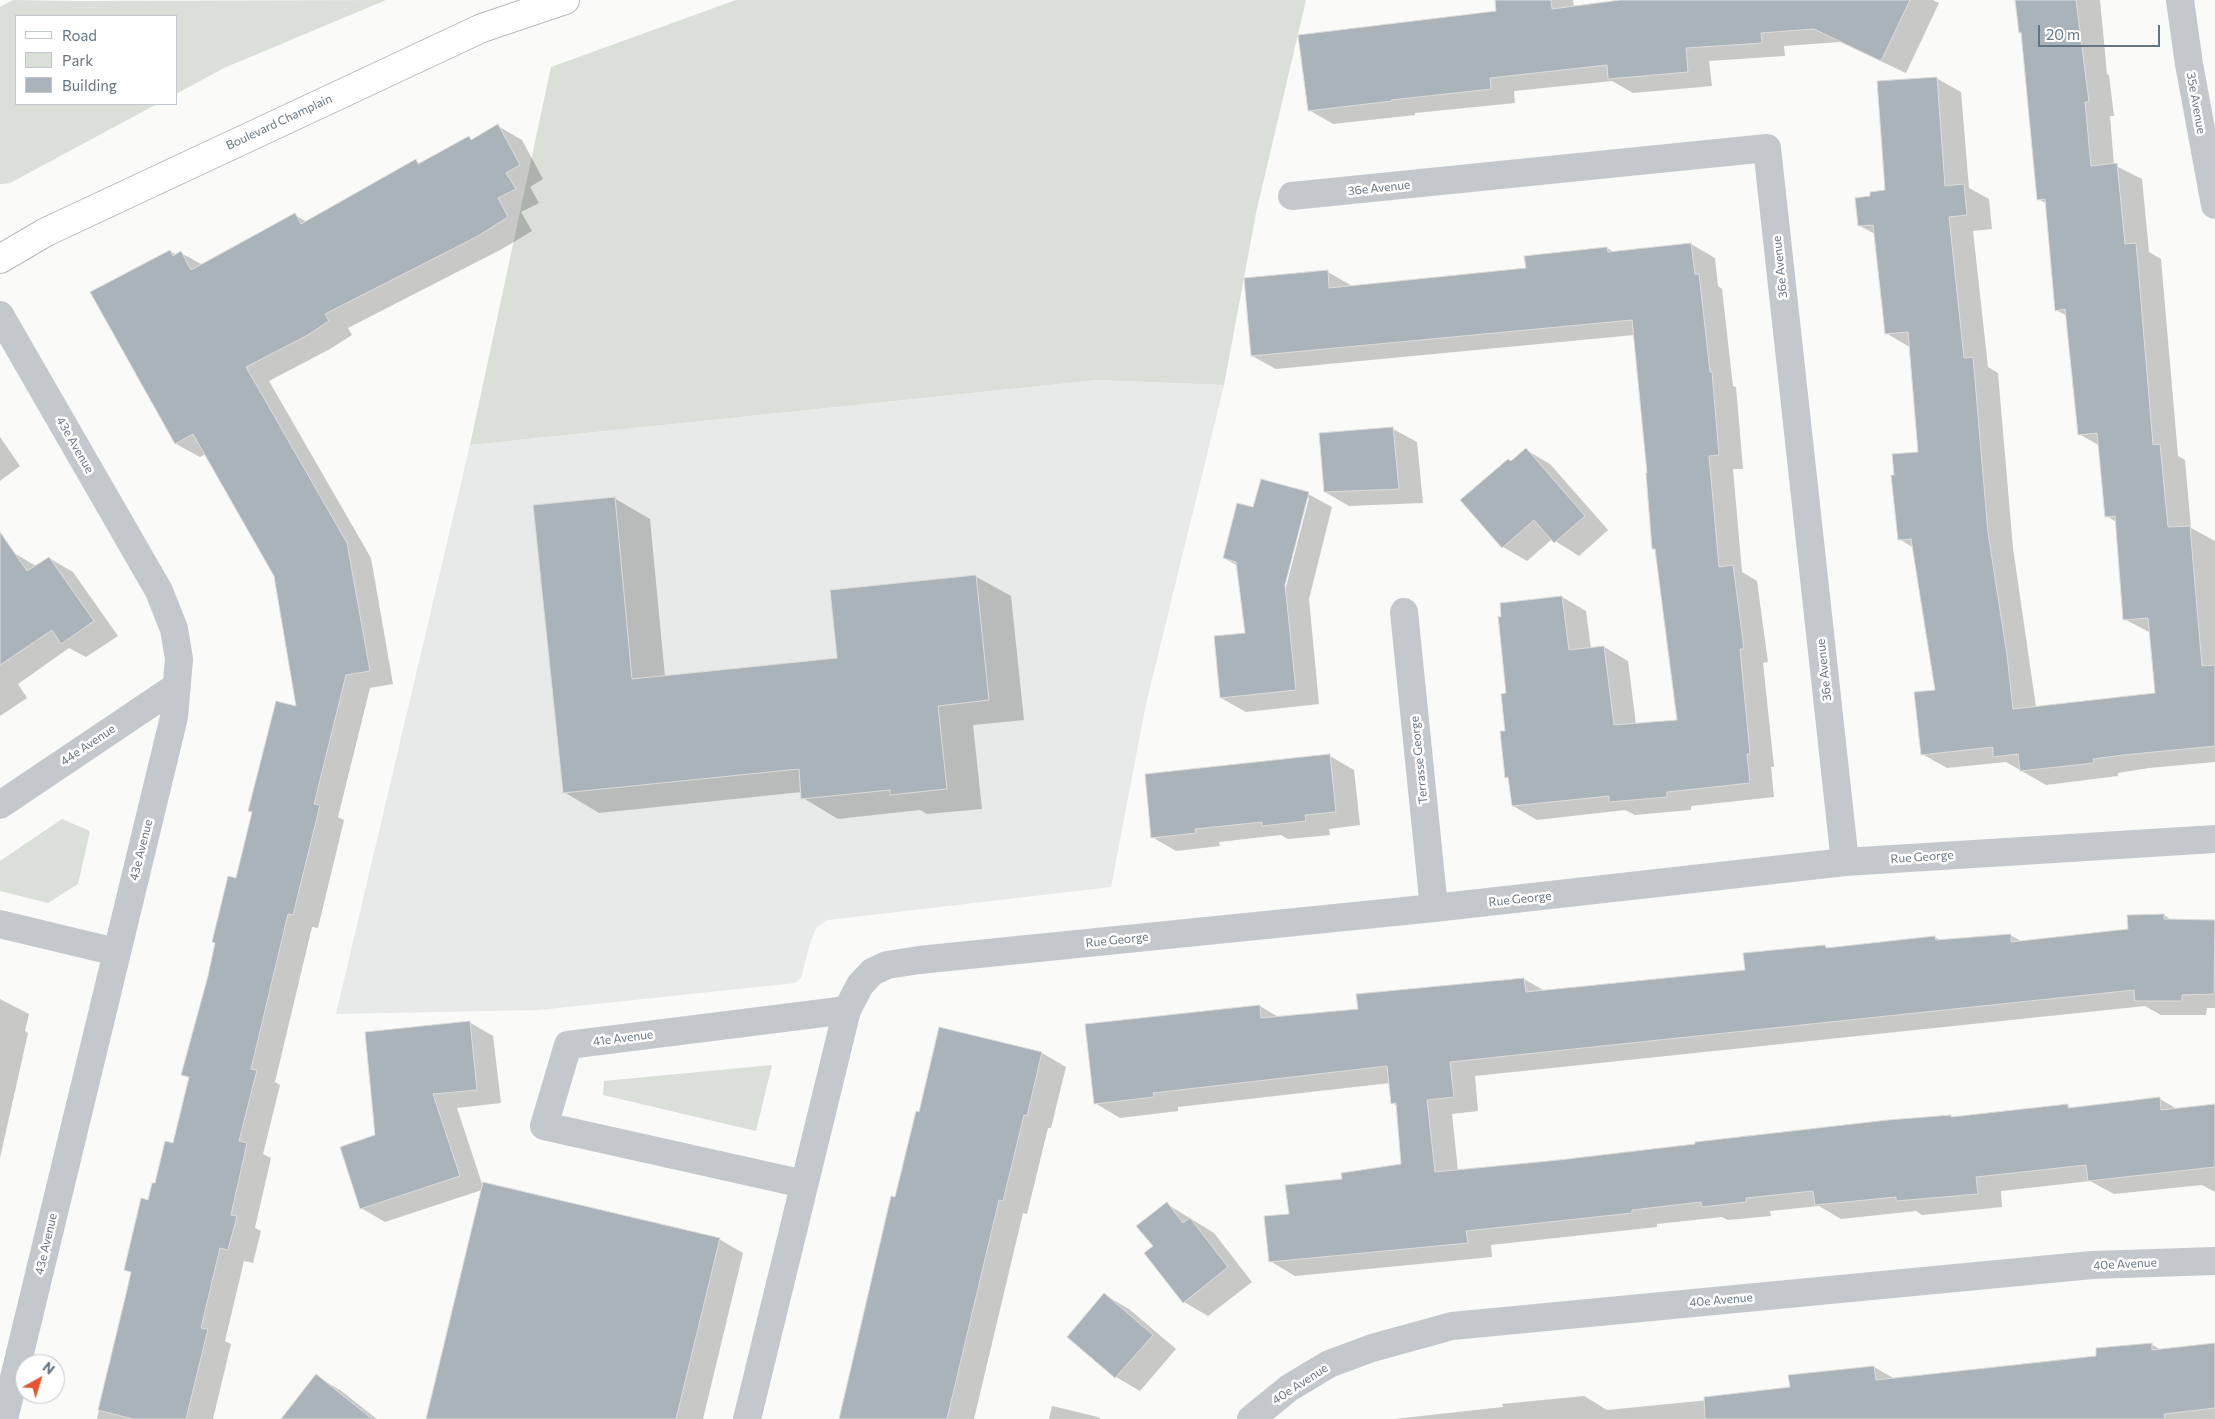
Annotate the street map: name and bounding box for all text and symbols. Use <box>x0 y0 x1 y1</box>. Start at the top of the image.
legend <box>15 15 178 105</box>
scale bar <box>2040 15 2162 47</box>
text: 20 m <box>2046 25 2080 43</box>
text: Road <box>62 26 97 44</box>
text: Park <box>62 51 93 69</box>
street label: 35e Avenue <box>2183 71 2209 135</box>
text: Building <box>62 76 117 94</box>
street label: Boulevard Champlain <box>224 91 334 153</box>
street label: 36e Avenue <box>1347 178 1411 198</box>
street label: 36e Avenue <box>1770 235 1790 299</box>
street label: 43e Avenue <box>53 414 97 476</box>
street label: 36e Avenue <box>1814 638 1834 702</box>
street label: Terrasse George <box>1407 715 1431 805</box>
street label: 44e Avenue <box>58 721 118 769</box>
street label: 43e Avenue <box>126 818 156 882</box>
street label: Rue George <box>1890 848 1954 866</box>
street label: Rue George <box>1488 889 1552 909</box>
street label: Rue George <box>1085 930 1149 950</box>
street label: 41e Avenue <box>592 1027 654 1049</box>
street label: 43e Avenue <box>32 1212 60 1276</box>
street label: 40e Avenue <box>2093 1255 2157 1273</box>
street label: 40e Avenue <box>1689 1290 1753 1310</box>
north arrow <box>15 1354 65 1404</box>
text: N <box>40 1358 59 1378</box>
street label: 40e Avenue <box>1269 1361 1331 1407</box>

